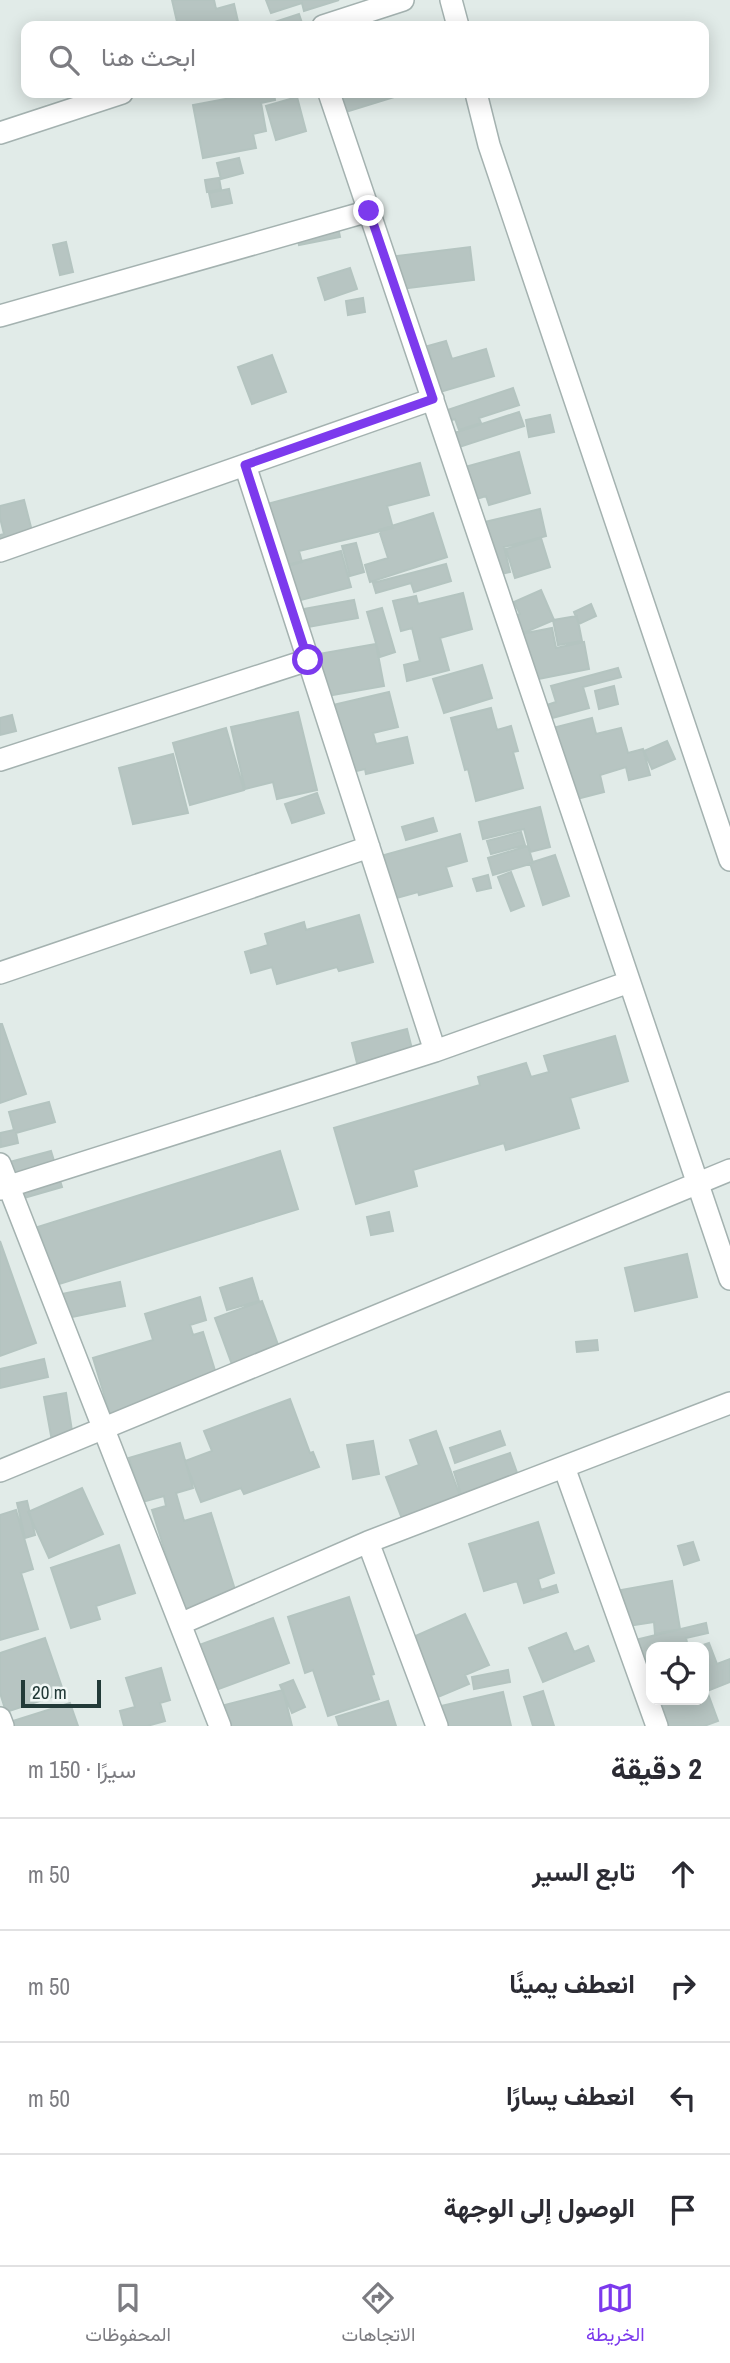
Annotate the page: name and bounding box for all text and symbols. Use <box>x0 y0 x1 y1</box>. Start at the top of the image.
search box <box>21 21 709 98</box>
text: ابحث هنا <box>101 39 196 74</box>
icon: search <box>45 41 83 79</box>
route end <box>353 195 384 226</box>
route start <box>292 644 323 675</box>
map controls <box>646 1642 709 1705</box>
button: locate <box>646 1642 709 1705</box>
scale bar <box>21 1677 102 1709</box>
text: 20 m <box>32 1679 67 1705</box>
text: 2 دقيقة <box>611 1748 702 1788</box>
text: سيرًا · 150 m <box>28 1754 136 1785</box>
text: تابع السير <box>532 1854 635 1889</box>
icon: ahead <box>664 1855 702 1893</box>
text: 50 m <box>28 1859 70 1890</box>
text: انعطف يمينًا <box>509 1966 635 2001</box>
icon: right <box>664 1967 702 2005</box>
text: 50 m <box>28 1971 70 2002</box>
text: انعطف يسارًا <box>506 2078 635 2113</box>
icon: left <box>664 2079 702 2117</box>
text: 50 m <box>28 2083 70 2114</box>
text: الوصول إلى الوجهة <box>443 2190 635 2225</box>
icon: arrive <box>664 2191 702 2229</box>
tab: المحفوظات <box>85 2279 171 2351</box>
tab: الاتجاهات <box>342 2279 415 2351</box>
tab: الخريطة <box>586 2279 645 2351</box>

